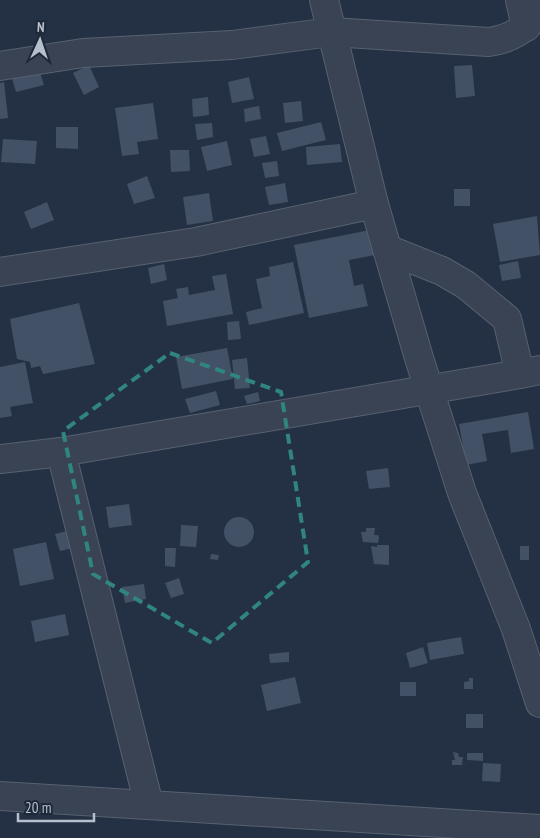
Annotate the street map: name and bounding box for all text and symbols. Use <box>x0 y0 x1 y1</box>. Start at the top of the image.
north arrow <box>15 15 65 65</box>
text: N <box>36 18 45 36</box>
scale bar <box>18 790 94 822</box>
text: 20 m <box>25 798 51 817</box>

